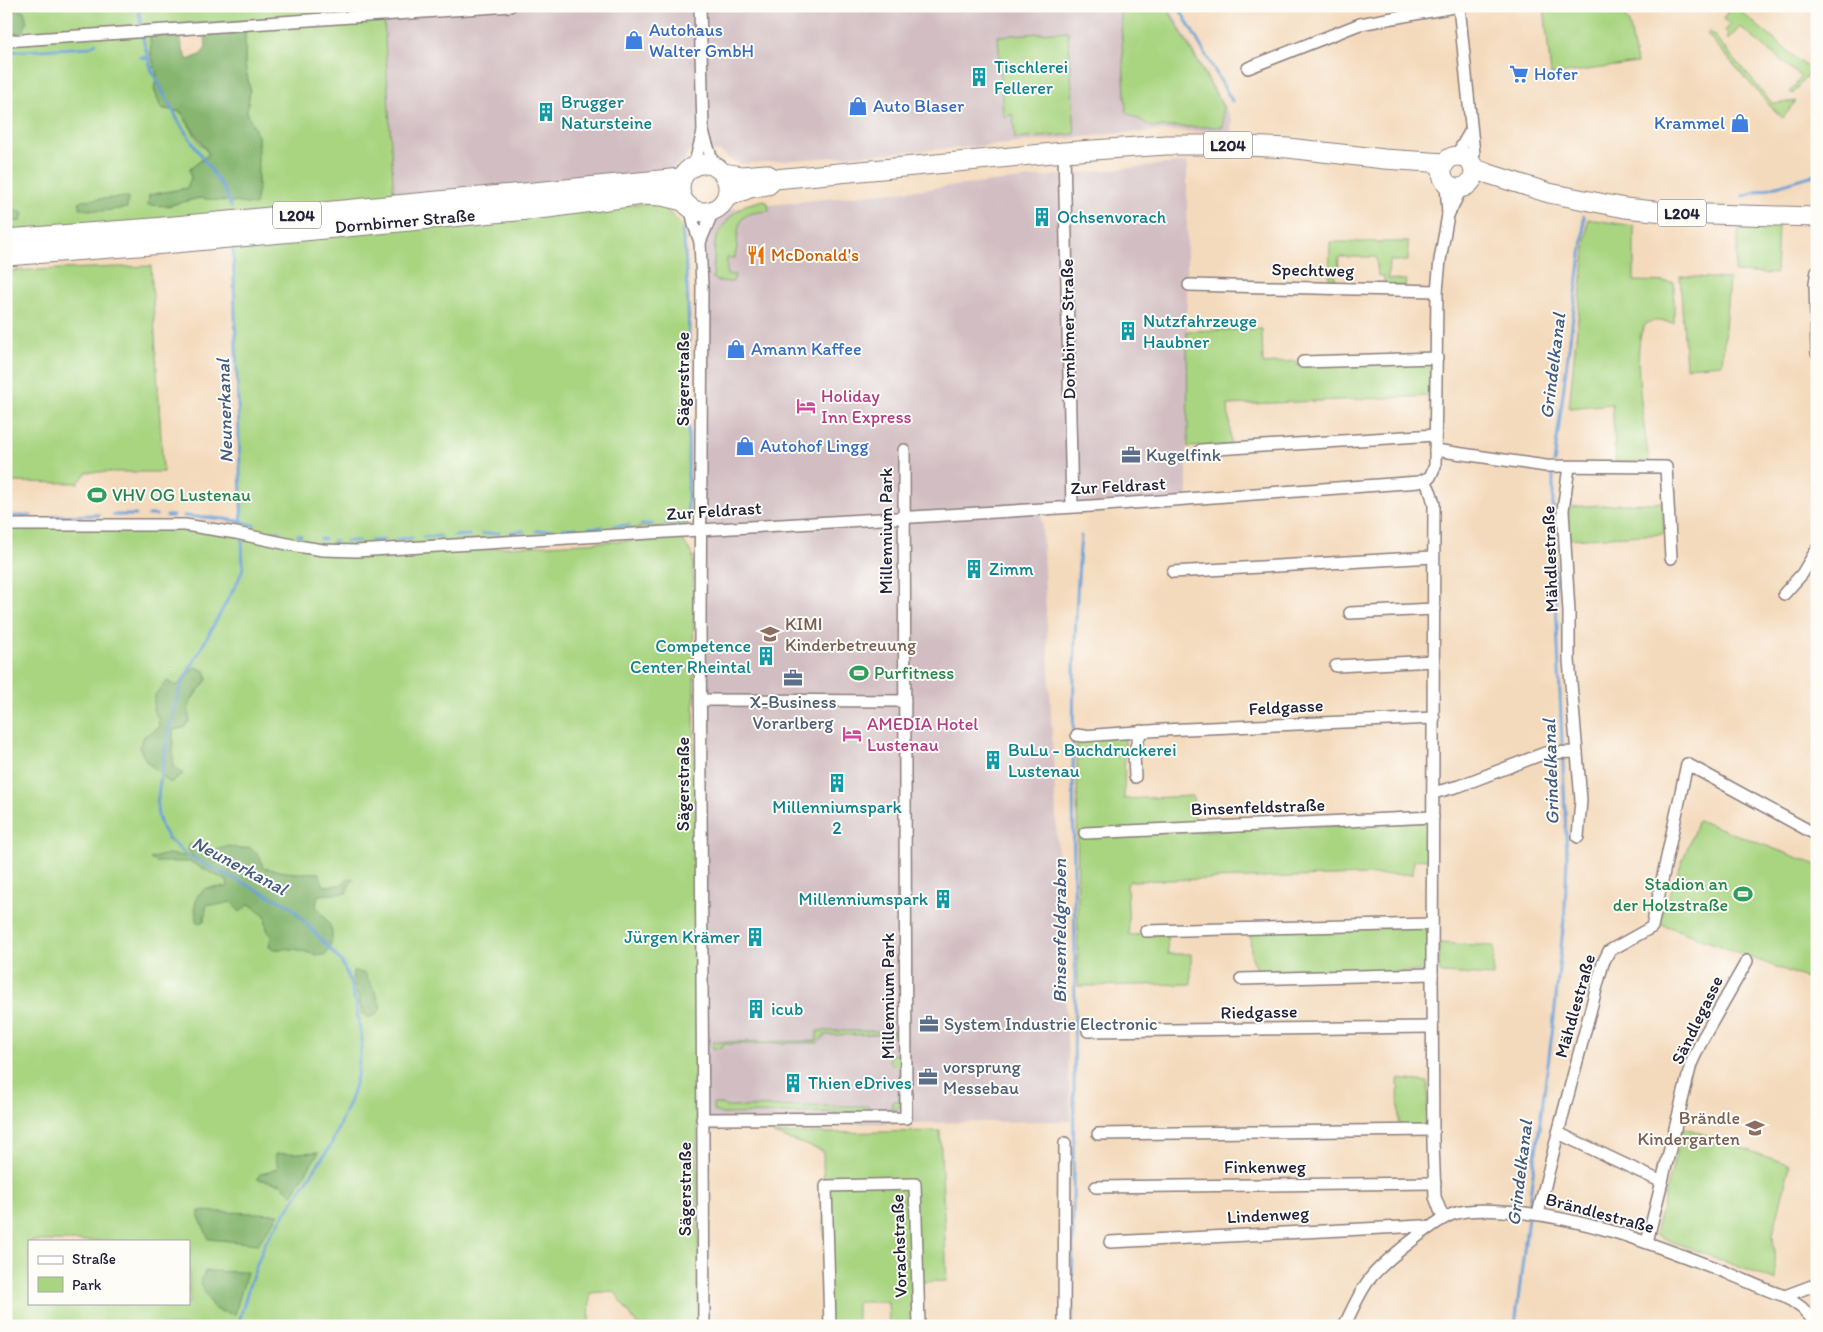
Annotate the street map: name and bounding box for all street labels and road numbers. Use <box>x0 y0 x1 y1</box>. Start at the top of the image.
road number: L204 <box>1204 132 1252 158</box>
road number: L204 <box>1658 200 1706 227</box>
road number: L204 <box>273 202 321 228</box>
street label: Dornbirner Straße <box>334 204 476 238</box>
street label: Dornbirner Straße <box>1056 258 1080 400</box>
street label: Spechtweg <box>1271 258 1355 282</box>
street label: Sägerstraße <box>672 332 694 426</box>
street label: Millennium Park <box>875 467 897 594</box>
street label: Zur Feldrast <box>1070 473 1166 499</box>
street label: Zur Feldrast <box>666 497 763 525</box>
street label: Mähdlestraße <box>1537 505 1563 613</box>
street label: Feldgasse <box>1248 694 1324 720</box>
street label: Sägerstraße <box>672 737 694 831</box>
street label: Binsenfeldstraße <box>1190 794 1326 820</box>
street label: Millennium Park <box>877 932 899 1059</box>
street label: Mähdlestraße <box>1550 952 1600 1060</box>
street label: Sändlegasse <box>1666 972 1728 1068</box>
street label: Riedgasse <box>1220 1000 1298 1024</box>
street label: Sägerstraße <box>674 1142 696 1236</box>
street label: Finkenweg <box>1224 1156 1307 1178</box>
street label: Brändlestraße <box>1543 1188 1657 1238</box>
street label: Vorachstraße <box>886 1194 912 1298</box>
street label: Lindenweg <box>1226 1202 1311 1228</box>

